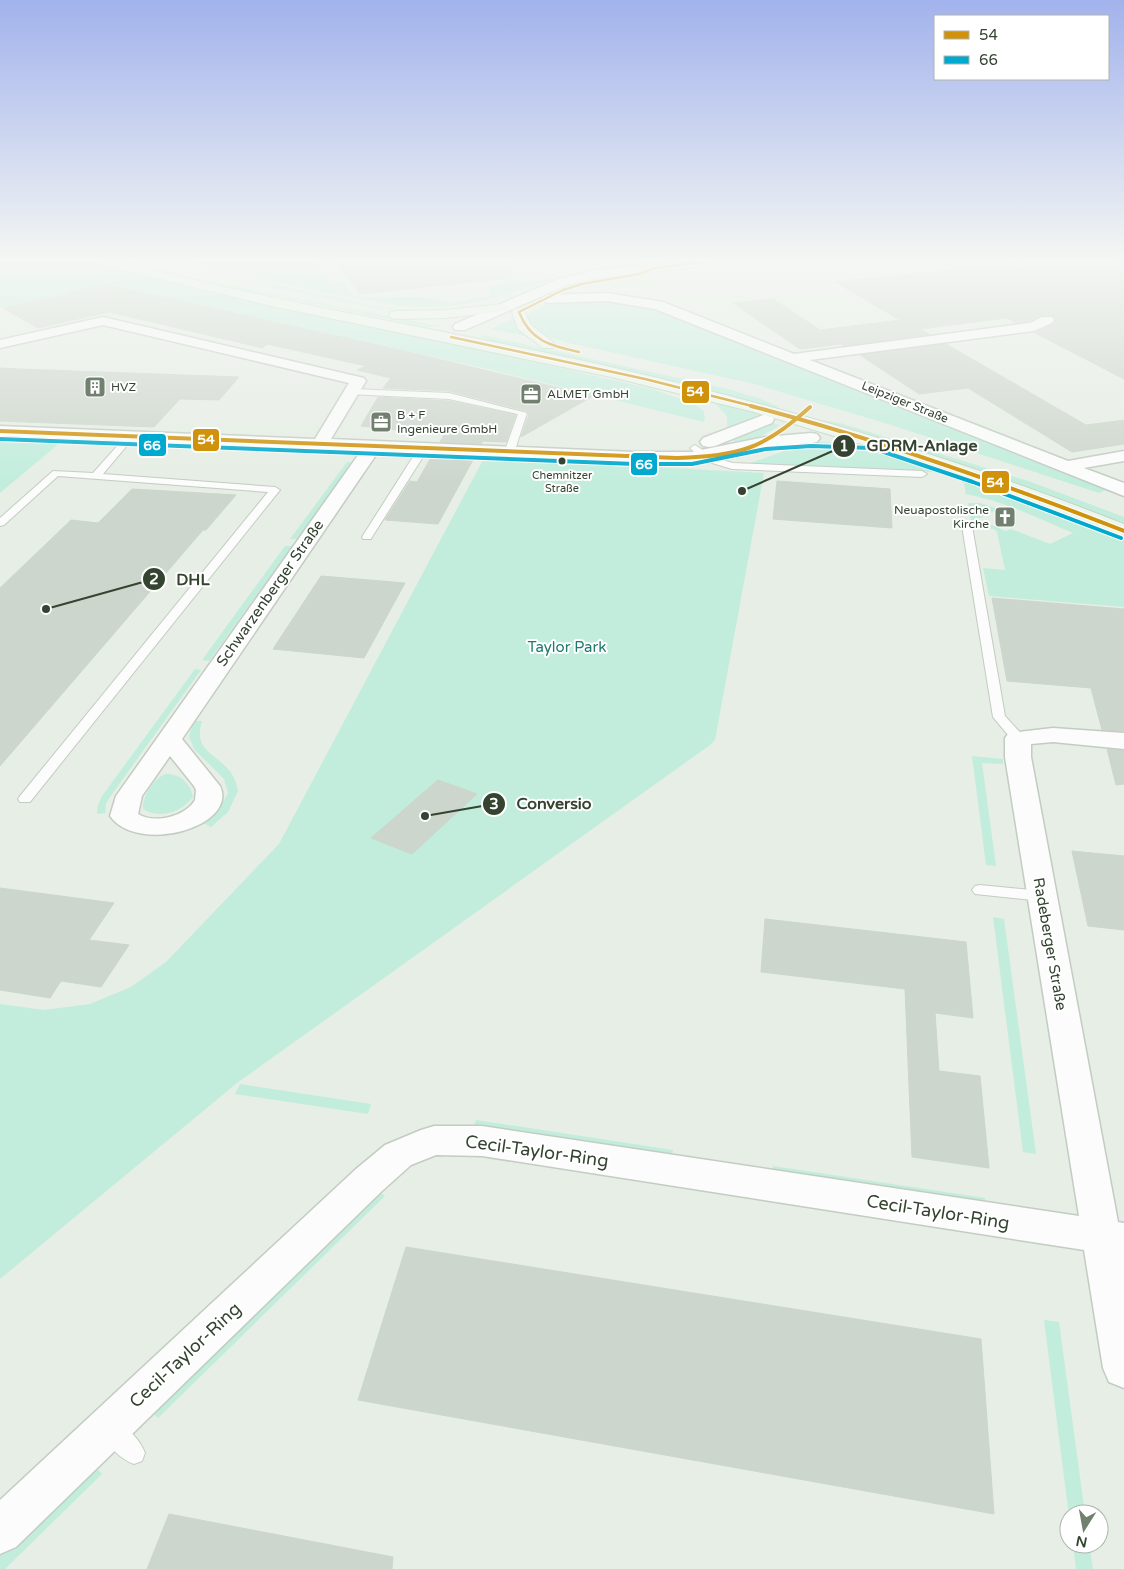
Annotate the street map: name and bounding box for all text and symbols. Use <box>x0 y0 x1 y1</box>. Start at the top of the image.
legend <box>934 15 1109 80</box>
text: 54 <box>979 26 998 44</box>
text: 66 <box>979 51 998 69</box>
building icon: HVZ <box>83 375 107 399</box>
street label: Leipziger Straße <box>860 378 951 426</box>
place label: HVZ <box>111 380 136 394</box>
line badge: 54 <box>681 380 710 404</box>
office icon: ALMET GmbH <box>519 382 543 406</box>
text: 54 <box>686 383 704 400</box>
place label: ALMET GmbH <box>547 387 629 401</box>
place label: B + F Ingenieure GmbH <box>397 408 497 436</box>
office icon: B + F Ingenieure GmbH <box>369 410 393 434</box>
line badge: 54 <box>192 428 220 452</box>
callout: GDRM-Anlage <box>831 430 987 461</box>
text: 54 <box>197 431 215 448</box>
line badge: 66 <box>138 433 167 457</box>
text: GDRM-Anlage <box>867 436 978 456</box>
text: 66 <box>143 437 161 454</box>
text: 1 <box>839 437 849 455</box>
line badge: 66 <box>630 452 658 476</box>
marker: Chemnitzer Straße <box>557 456 567 466</box>
text: 66 <box>635 456 653 473</box>
place label: Chemnitzer Straße <box>532 469 593 495</box>
line badge: 54 <box>981 470 1010 494</box>
text: 54 <box>986 474 1004 491</box>
place label: Neuapostolische Kirche <box>894 503 989 531</box>
church icon: Neuapostolische Kirche <box>993 505 1017 529</box>
street label: Schwarzenberger Straße <box>212 516 328 670</box>
callout: DHL <box>141 563 219 594</box>
text: 2 <box>149 570 159 588</box>
text: DHL <box>176 570 210 590</box>
park label: Taylor Park <box>528 638 606 656</box>
callout: Conversio <box>481 788 602 819</box>
text: Conversio <box>516 794 592 814</box>
text: 3 <box>489 795 499 813</box>
street label: Radeberger Straße <box>1029 876 1071 1012</box>
street label: Cecil-Taylor-Ring <box>464 1130 610 1172</box>
street label: Cecil-Taylor-Ring <box>865 1190 1011 1234</box>
street label: Cecil-Taylor-Ring <box>125 1298 245 1412</box>
north arrow <box>1059 1504 1109 1554</box>
text: N <box>1074 1532 1089 1551</box>

